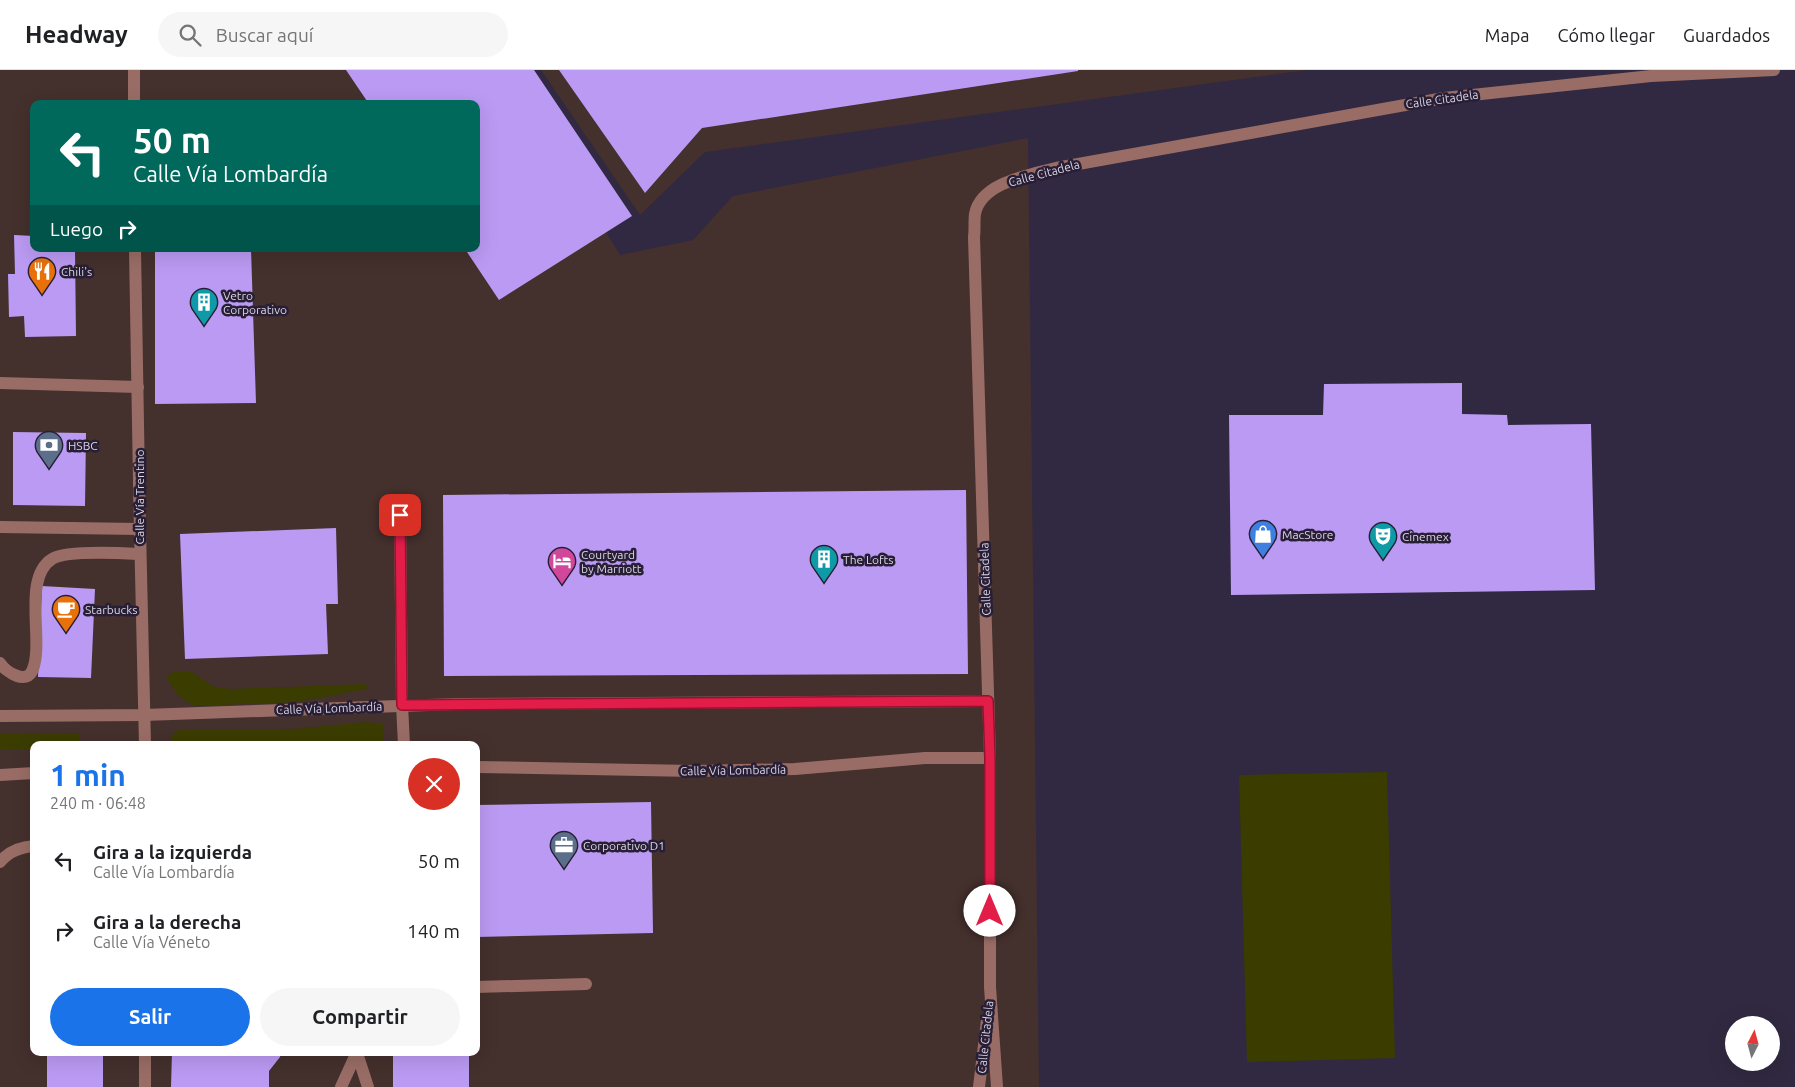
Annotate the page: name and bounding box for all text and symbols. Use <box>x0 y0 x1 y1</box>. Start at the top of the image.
search box <box>158 12 508 57</box>
text: Headway <box>25 21 128 48</box>
icon: search <box>176 21 204 49</box>
text: Buscar aquí <box>216 24 313 46</box>
text: Mapa <box>1485 25 1530 45</box>
text: Cómo llegar <box>1558 25 1655 45</box>
text: Guardados <box>1683 25 1770 45</box>
street label: Calle Citadela <box>1405 87 1479 111</box>
icon: left <box>50 120 115 185</box>
text: 50 m <box>133 120 211 160</box>
street label: Calle Citadela <box>1007 157 1081 189</box>
text: Calle Vía Lombardía <box>133 161 328 186</box>
icon: right <box>113 215 141 243</box>
text: Luego <box>50 218 103 240</box>
restaurant icon: Chili's <box>27 256 57 295</box>
place label: Chili's <box>61 265 92 278</box>
building icon: Vetro Corporativo <box>189 287 219 326</box>
place label: Vetro Corporativo <box>223 289 287 316</box>
bank icon: HSBC <box>34 430 64 469</box>
place label: HSBC <box>68 439 98 452</box>
street label: Calle Vía Trentino <box>133 450 146 544</box>
pin <box>379 494 421 536</box>
icon: arrive <box>386 501 414 529</box>
shop icon: MacStore <box>1248 519 1278 558</box>
theatre icon: Cinemex <box>1368 521 1398 560</box>
place label: MacStore <box>1282 528 1333 541</box>
place label: Cinemex <box>1402 530 1449 543</box>
street label: Calle Citadela <box>977 542 993 616</box>
building icon: The Lofts <box>809 544 839 583</box>
hotel icon: Courtyard by Marriott <box>547 546 577 585</box>
place label: Courtyard by Marriott <box>581 548 642 575</box>
place label: The Lofts <box>843 553 894 566</box>
cafe icon: Starbucks <box>51 594 81 633</box>
place label: Starbucks <box>85 603 137 616</box>
street label: Calle Vía Lombardía <box>276 700 382 716</box>
text: 1 min <box>50 758 126 792</box>
button: close <box>408 758 460 810</box>
street label: Calle Vía Lombardía <box>680 763 786 777</box>
text: 240 m · 06:48 <box>50 794 146 812</box>
office icon: Corporativo D1 <box>549 830 579 869</box>
place label: Corporativo D1 <box>583 839 665 852</box>
text: Gira a la izquierda <box>93 841 252 863</box>
icon: left <box>50 847 78 875</box>
text: 50 m <box>418 850 460 872</box>
text: Calle Vía Lombardía <box>93 863 235 881</box>
position arrow <box>963 884 1015 936</box>
text: Gira a la derecha <box>93 911 241 933</box>
icon: right <box>50 917 78 945</box>
text: 140 m <box>407 920 460 942</box>
text: Calle Vía Véneto <box>93 933 210 951</box>
button: Salir <box>50 988 250 1046</box>
button: Compartir <box>260 988 460 1046</box>
street label: Calle Citadela <box>975 1000 995 1074</box>
north arrow <box>1725 1016 1780 1071</box>
map controls <box>1725 1016 1780 1071</box>

